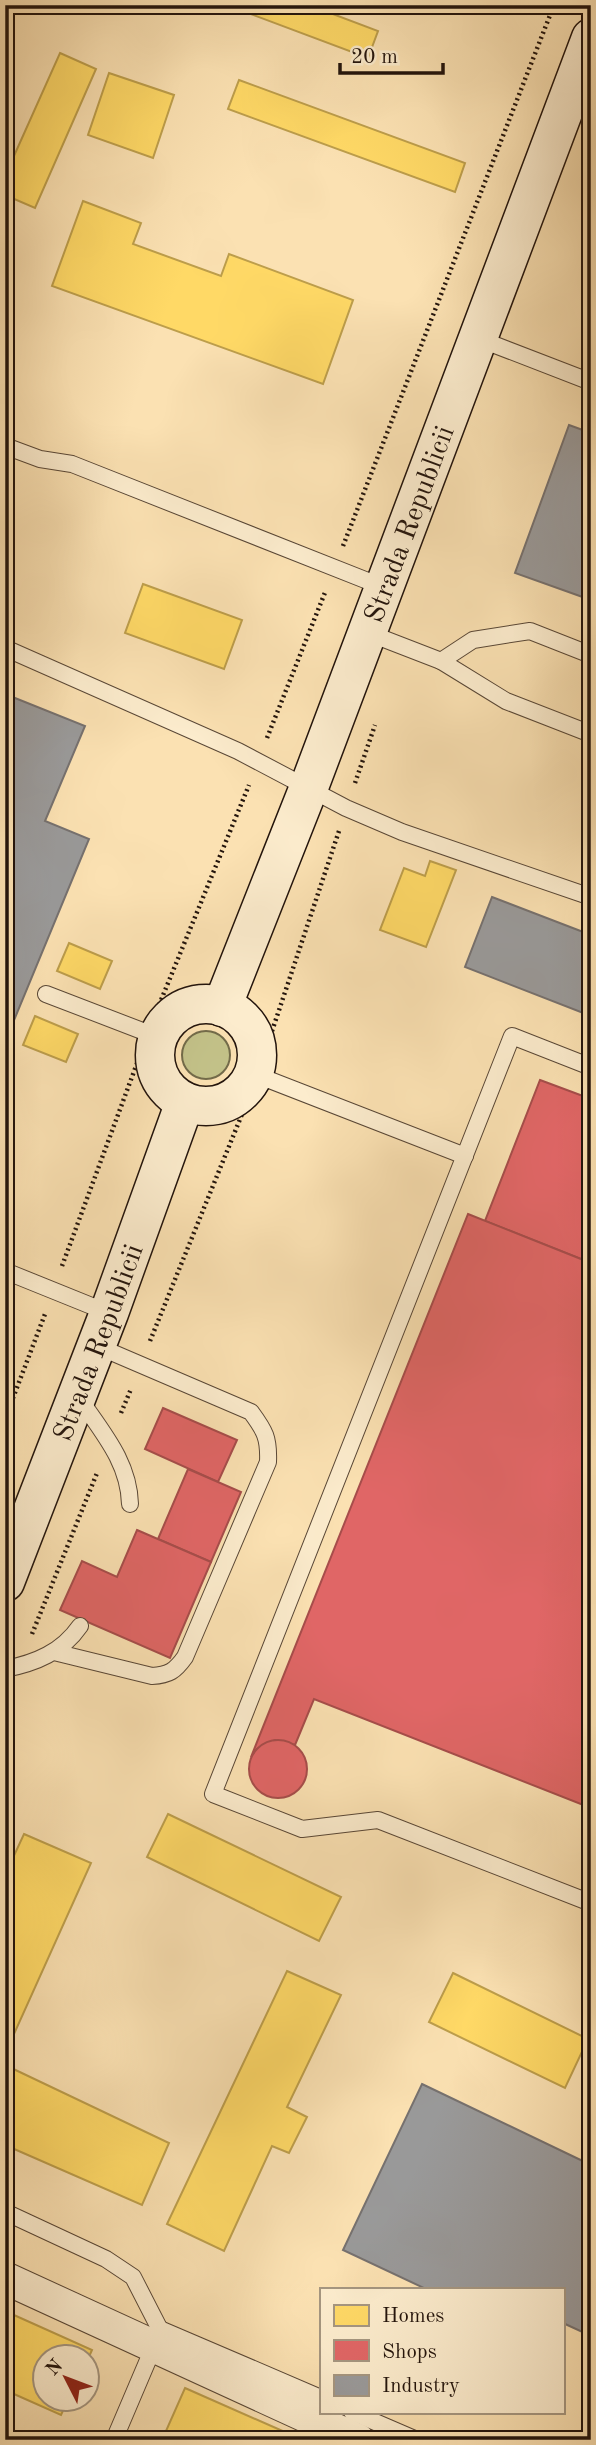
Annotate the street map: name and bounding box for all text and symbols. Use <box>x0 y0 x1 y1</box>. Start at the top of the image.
scale bar <box>340 32 444 76</box>
text: 20 m <box>351 47 398 68</box>
street label: Strada Republicii <box>361 422 461 627</box>
street label: Strada Republicii <box>50 1241 150 1445</box>
legend <box>320 2288 564 2414</box>
text: Homes <box>382 2306 444 2327</box>
text: Shops <box>382 2342 437 2363</box>
north arrow <box>32 2344 102 2414</box>
text: N <box>43 2356 67 2380</box>
text: Industry <box>382 2376 460 2397</box>

